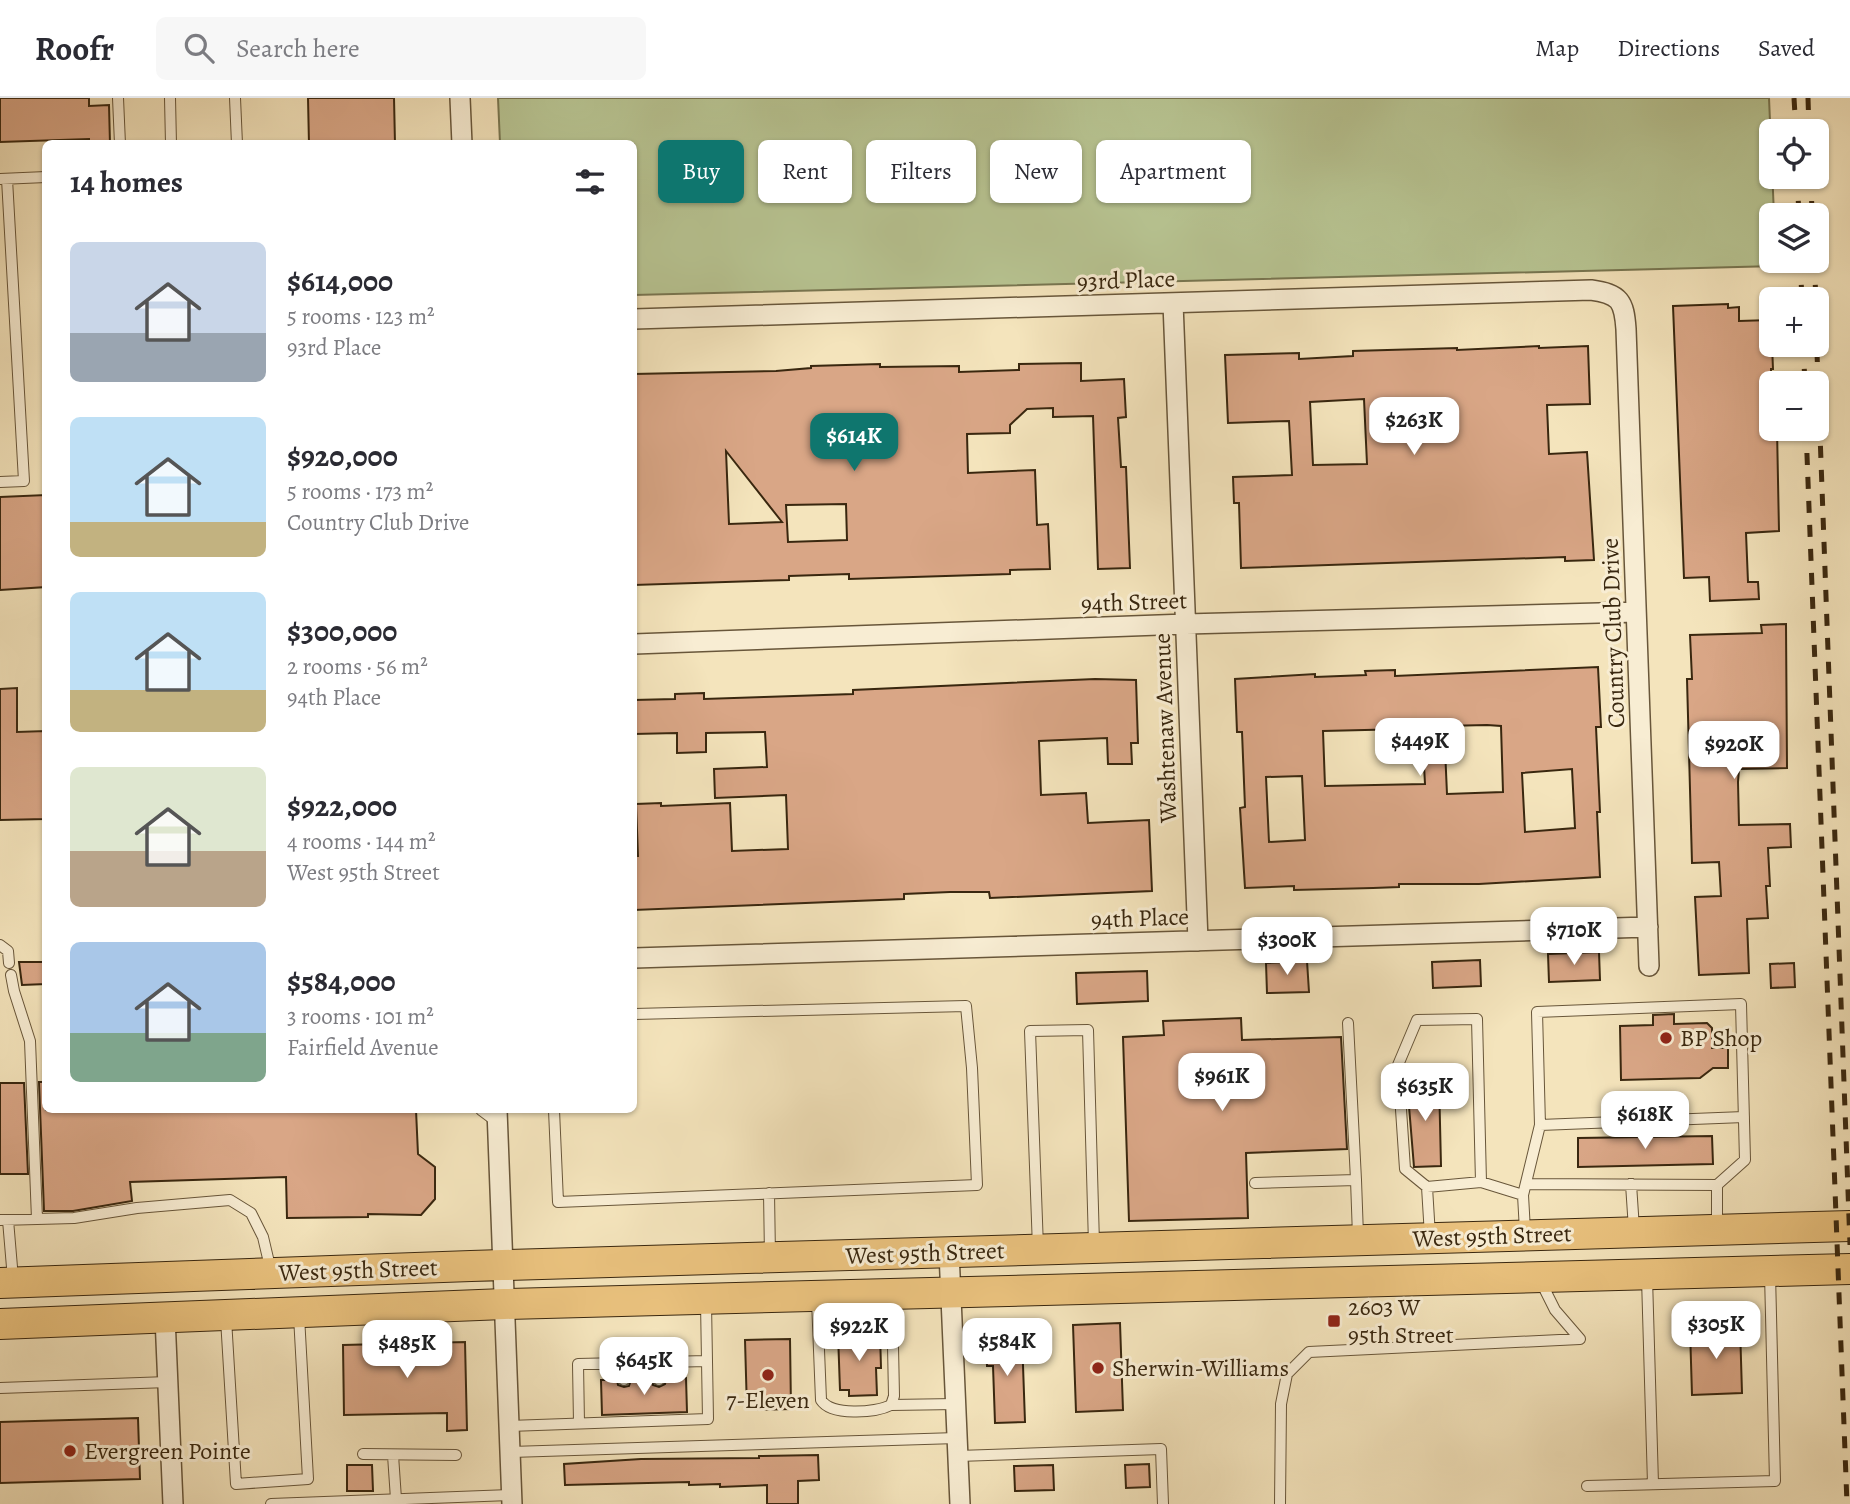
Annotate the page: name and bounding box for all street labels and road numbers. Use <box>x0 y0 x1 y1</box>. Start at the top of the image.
street label: 93rd Place <box>1076 262 1176 298</box>
street label: Country Club Drive <box>1594 537 1632 729</box>
street label: 94th Street <box>1080 584 1188 620</box>
street label: Washtenaw Avenue <box>1146 633 1184 824</box>
street label: 94th Place <box>1090 900 1190 936</box>
street label: West 95th Street <box>1411 1217 1572 1255</box>
street label: West 95th Street <box>844 1234 1005 1272</box>
street label: West 95th Street <box>277 1251 438 1289</box>

